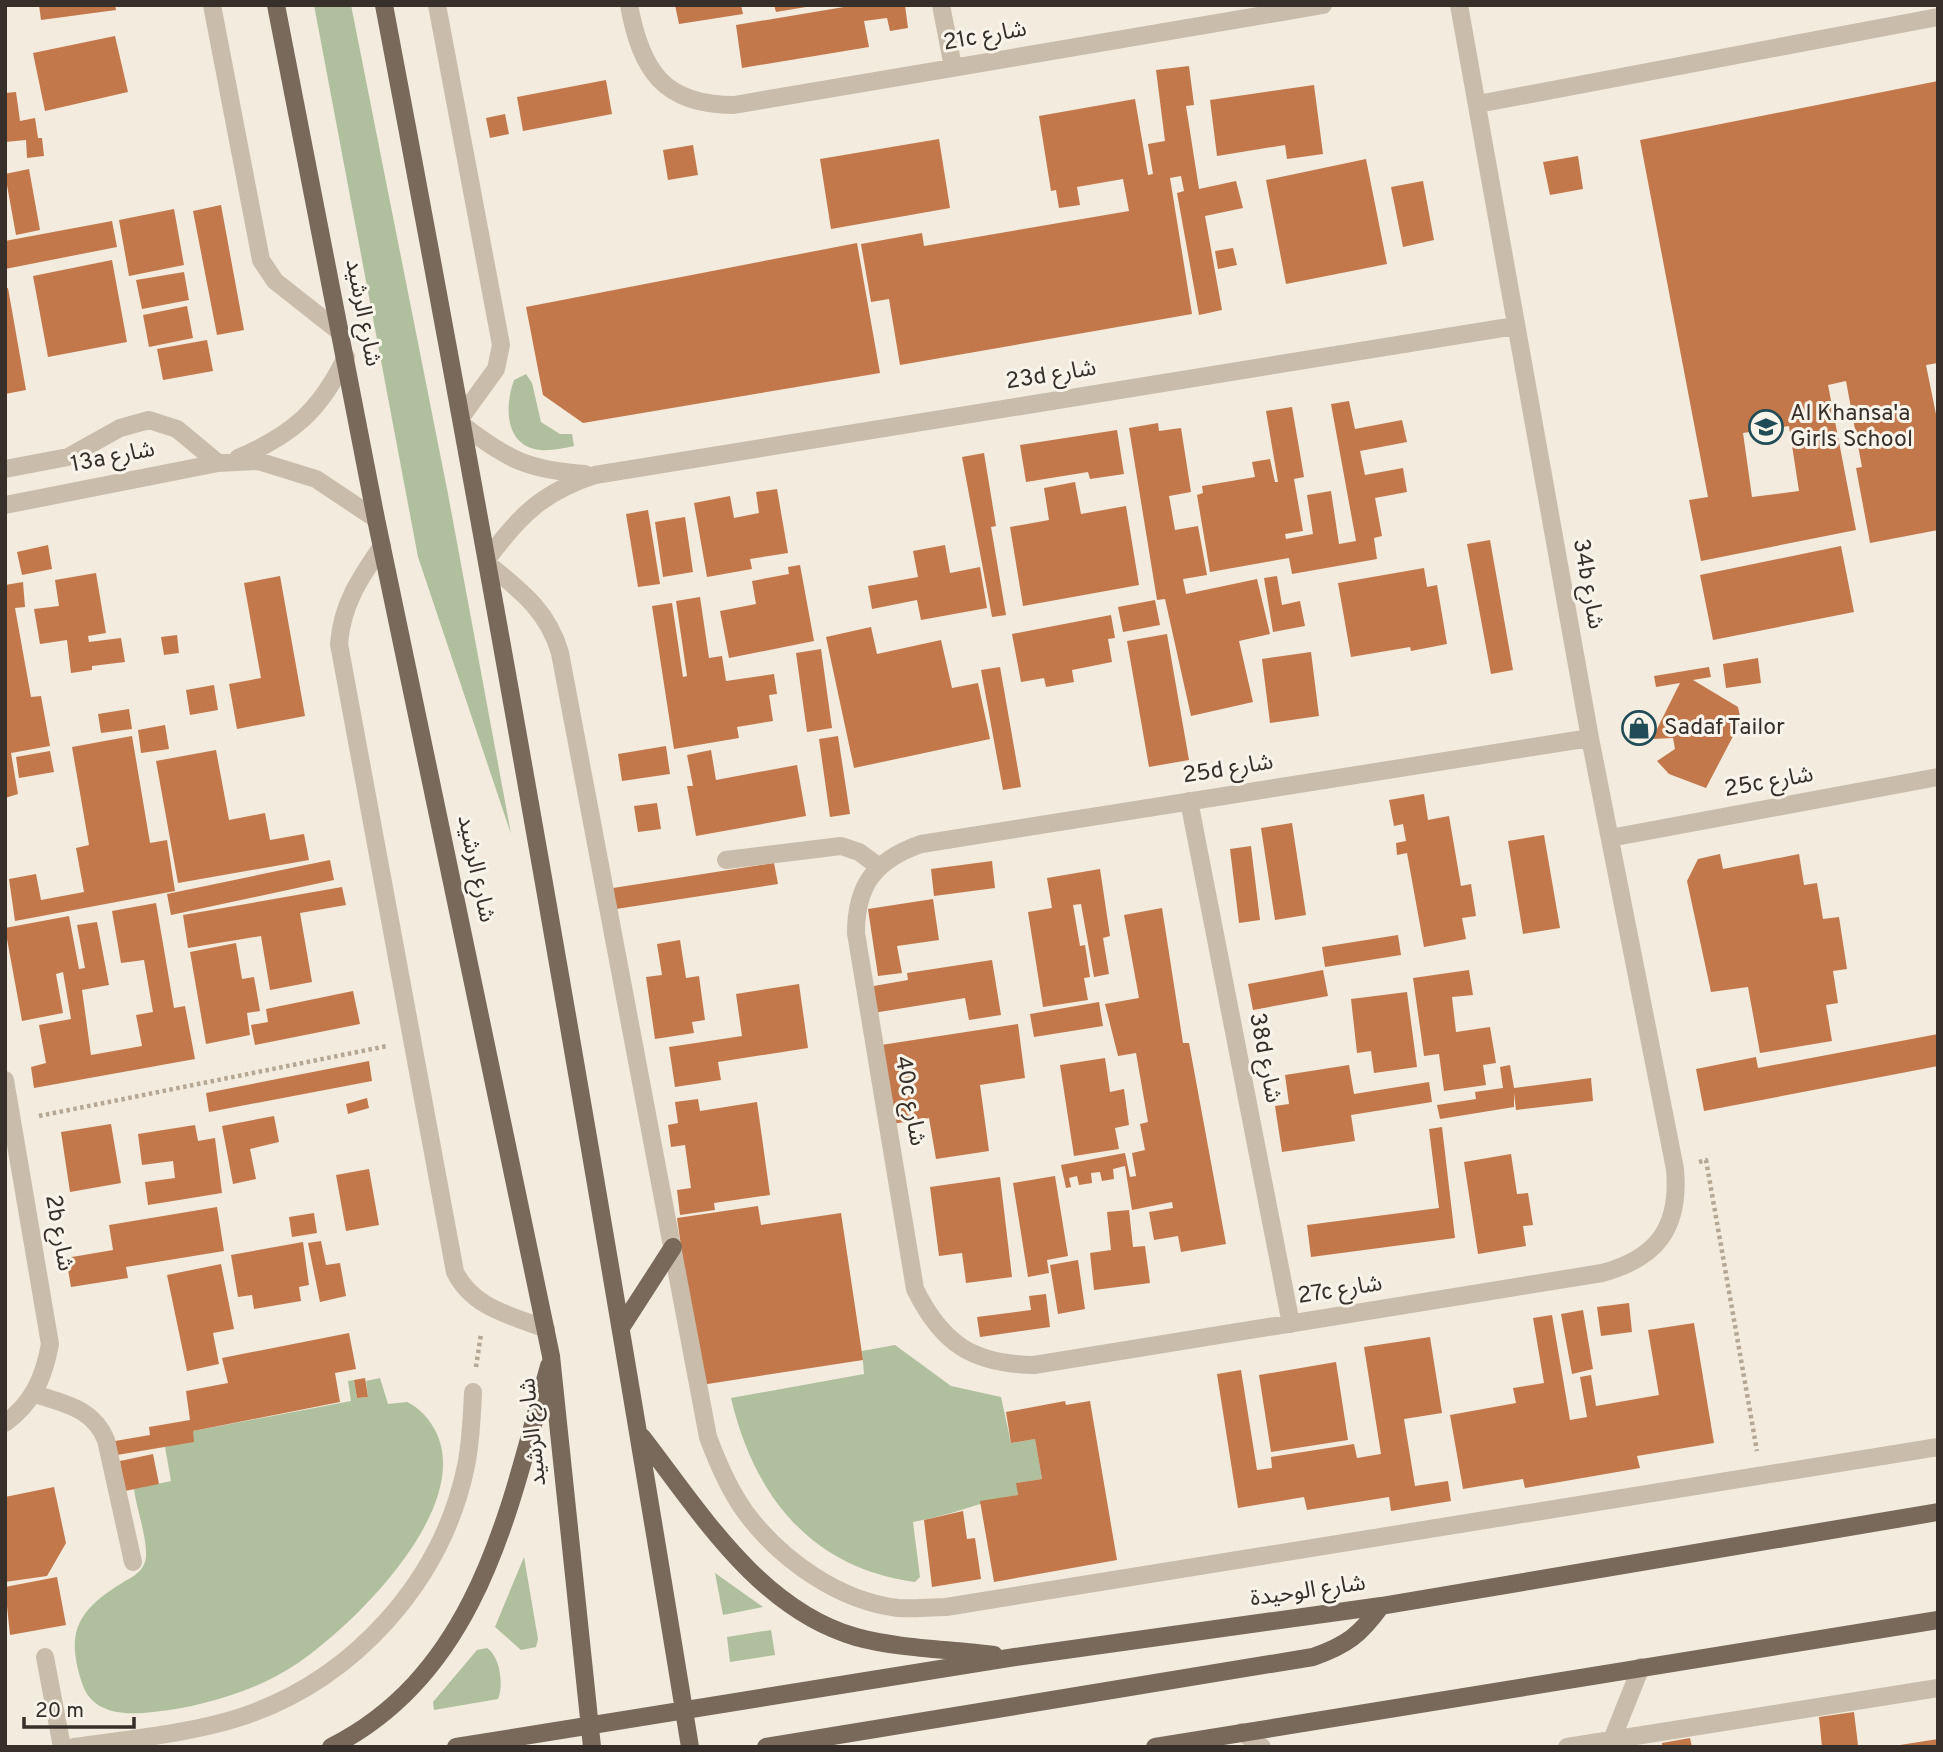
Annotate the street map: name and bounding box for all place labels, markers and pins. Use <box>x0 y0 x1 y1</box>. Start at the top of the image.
place label: Al Khansa'a Girls School <box>1790 400 1913 455</box>
school or university icon: Al Khansa'a Girls School <box>1747 408 1785 446</box>
shop icon: Sadaf Tailor <box>1620 709 1658 747</box>
place label: Sadaf Tailor <box>1664 714 1785 743</box>

